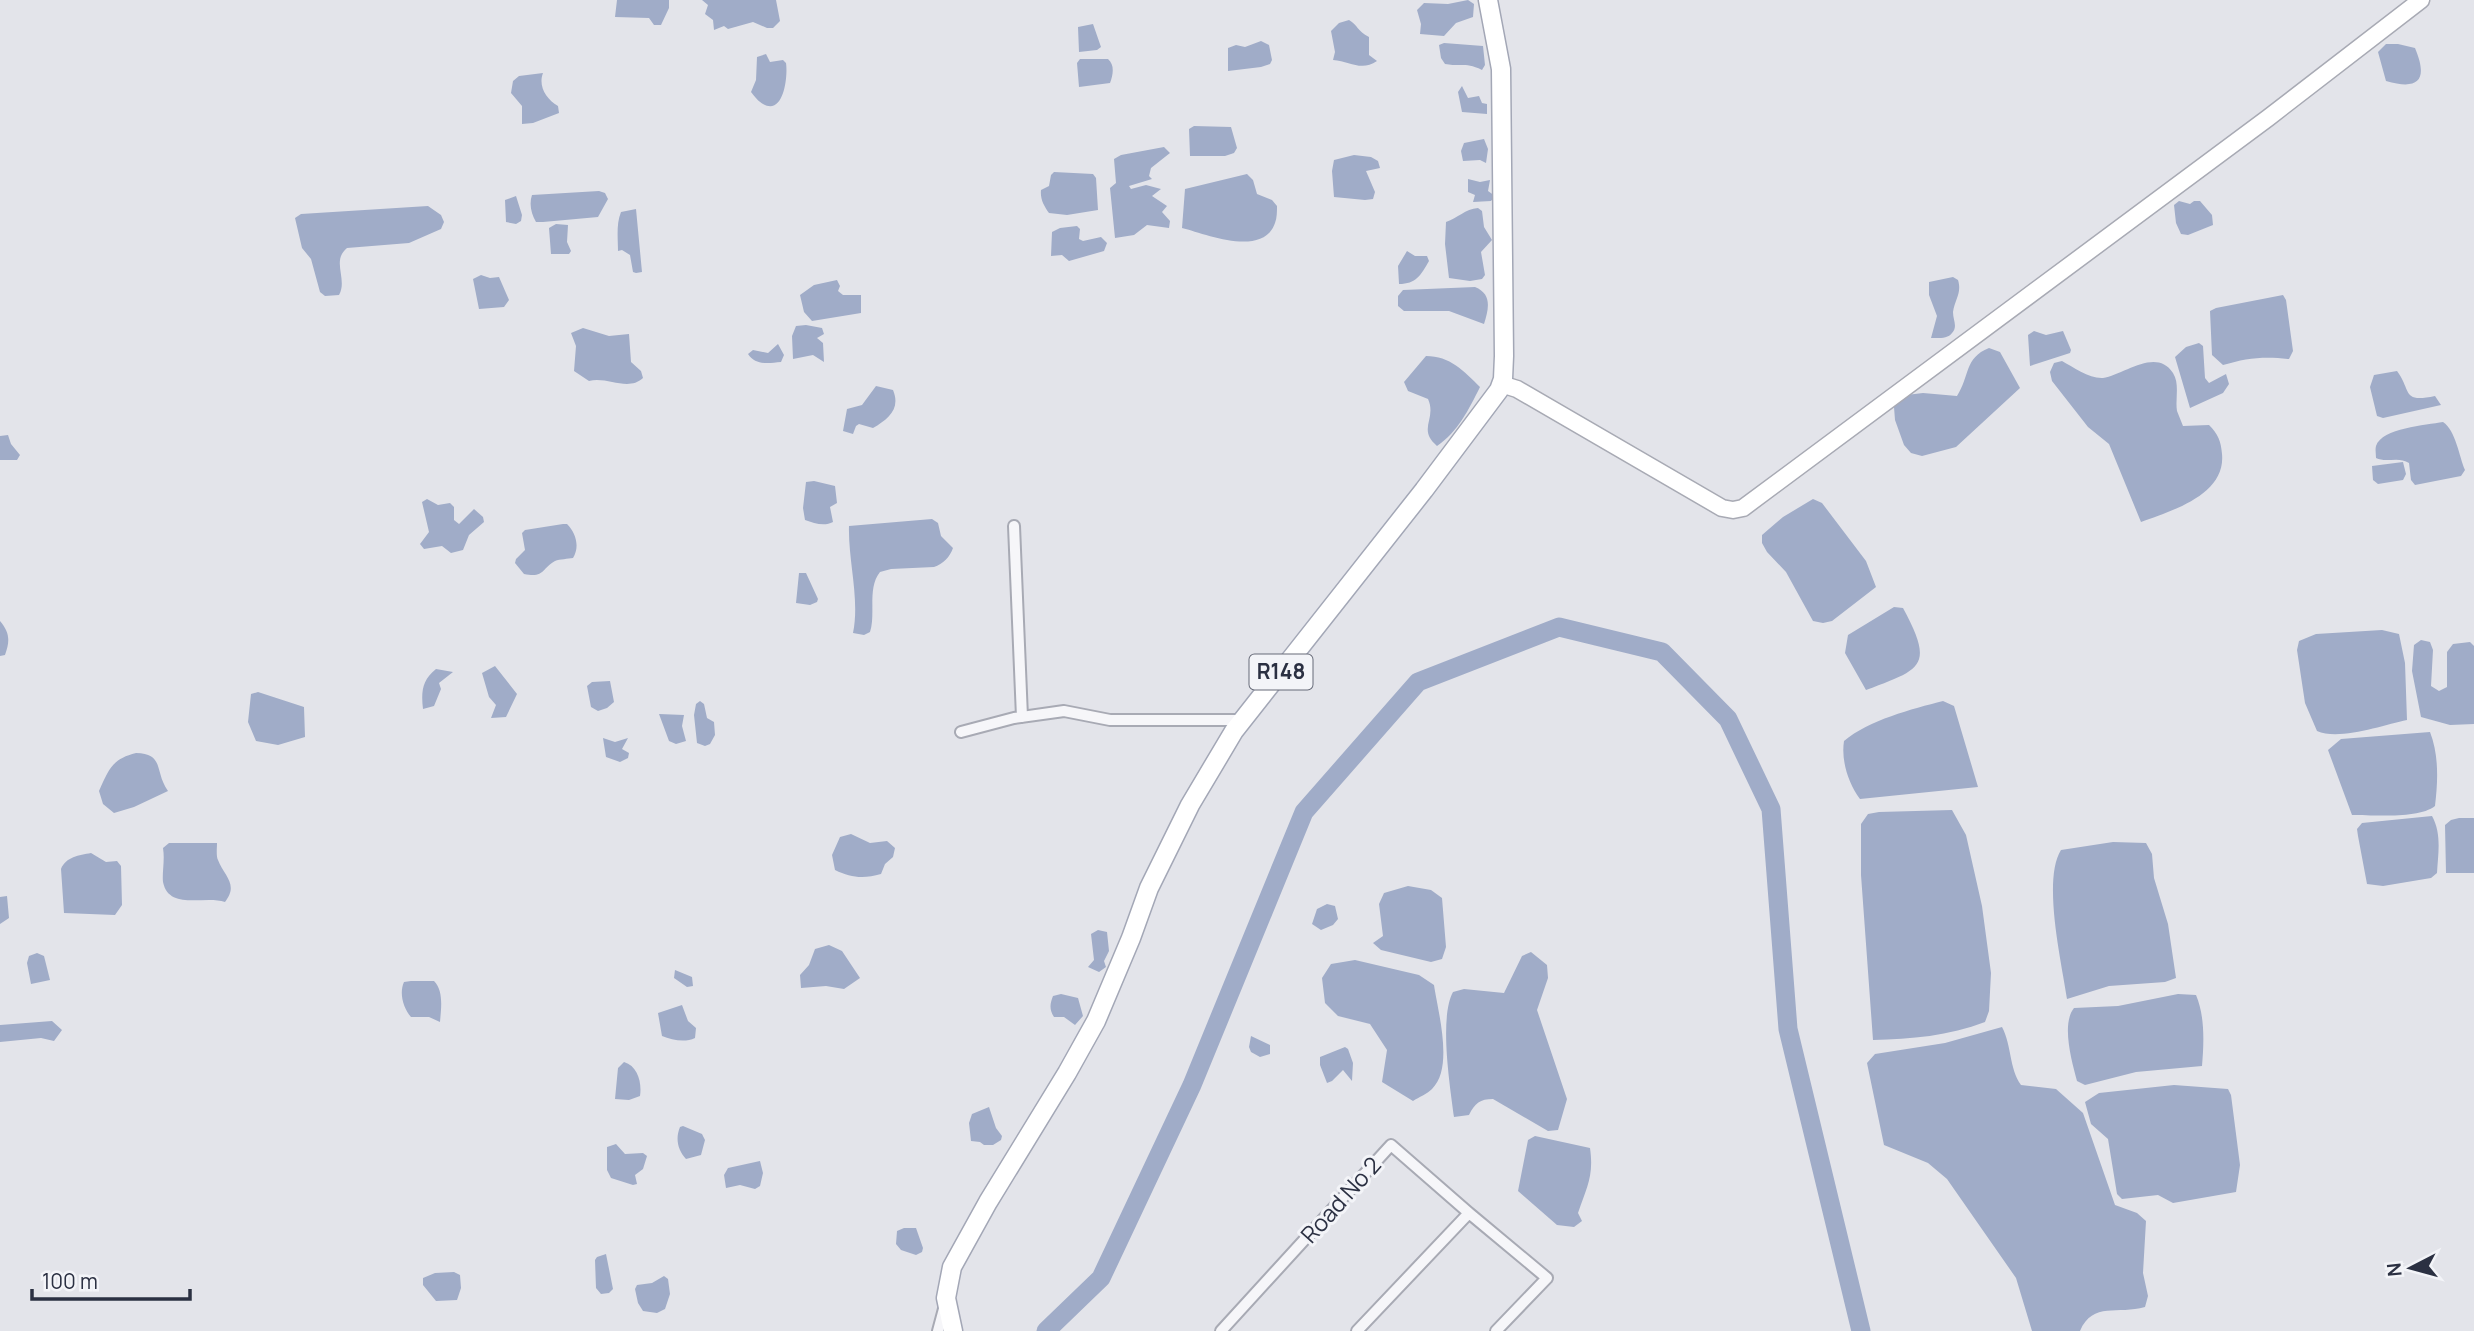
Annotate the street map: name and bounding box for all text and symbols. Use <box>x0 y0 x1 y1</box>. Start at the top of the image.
road number: R148 <box>1250 654 1312 690</box>
street label: Road No 2 <box>1293 1149 1388 1249</box>
north arrow <box>2376 1233 2446 1303</box>
scale bar <box>32 1258 189 1302</box>
text: N <box>2380 1262 2408 1278</box>
text: 100 m <box>42 1267 98 1295</box>

